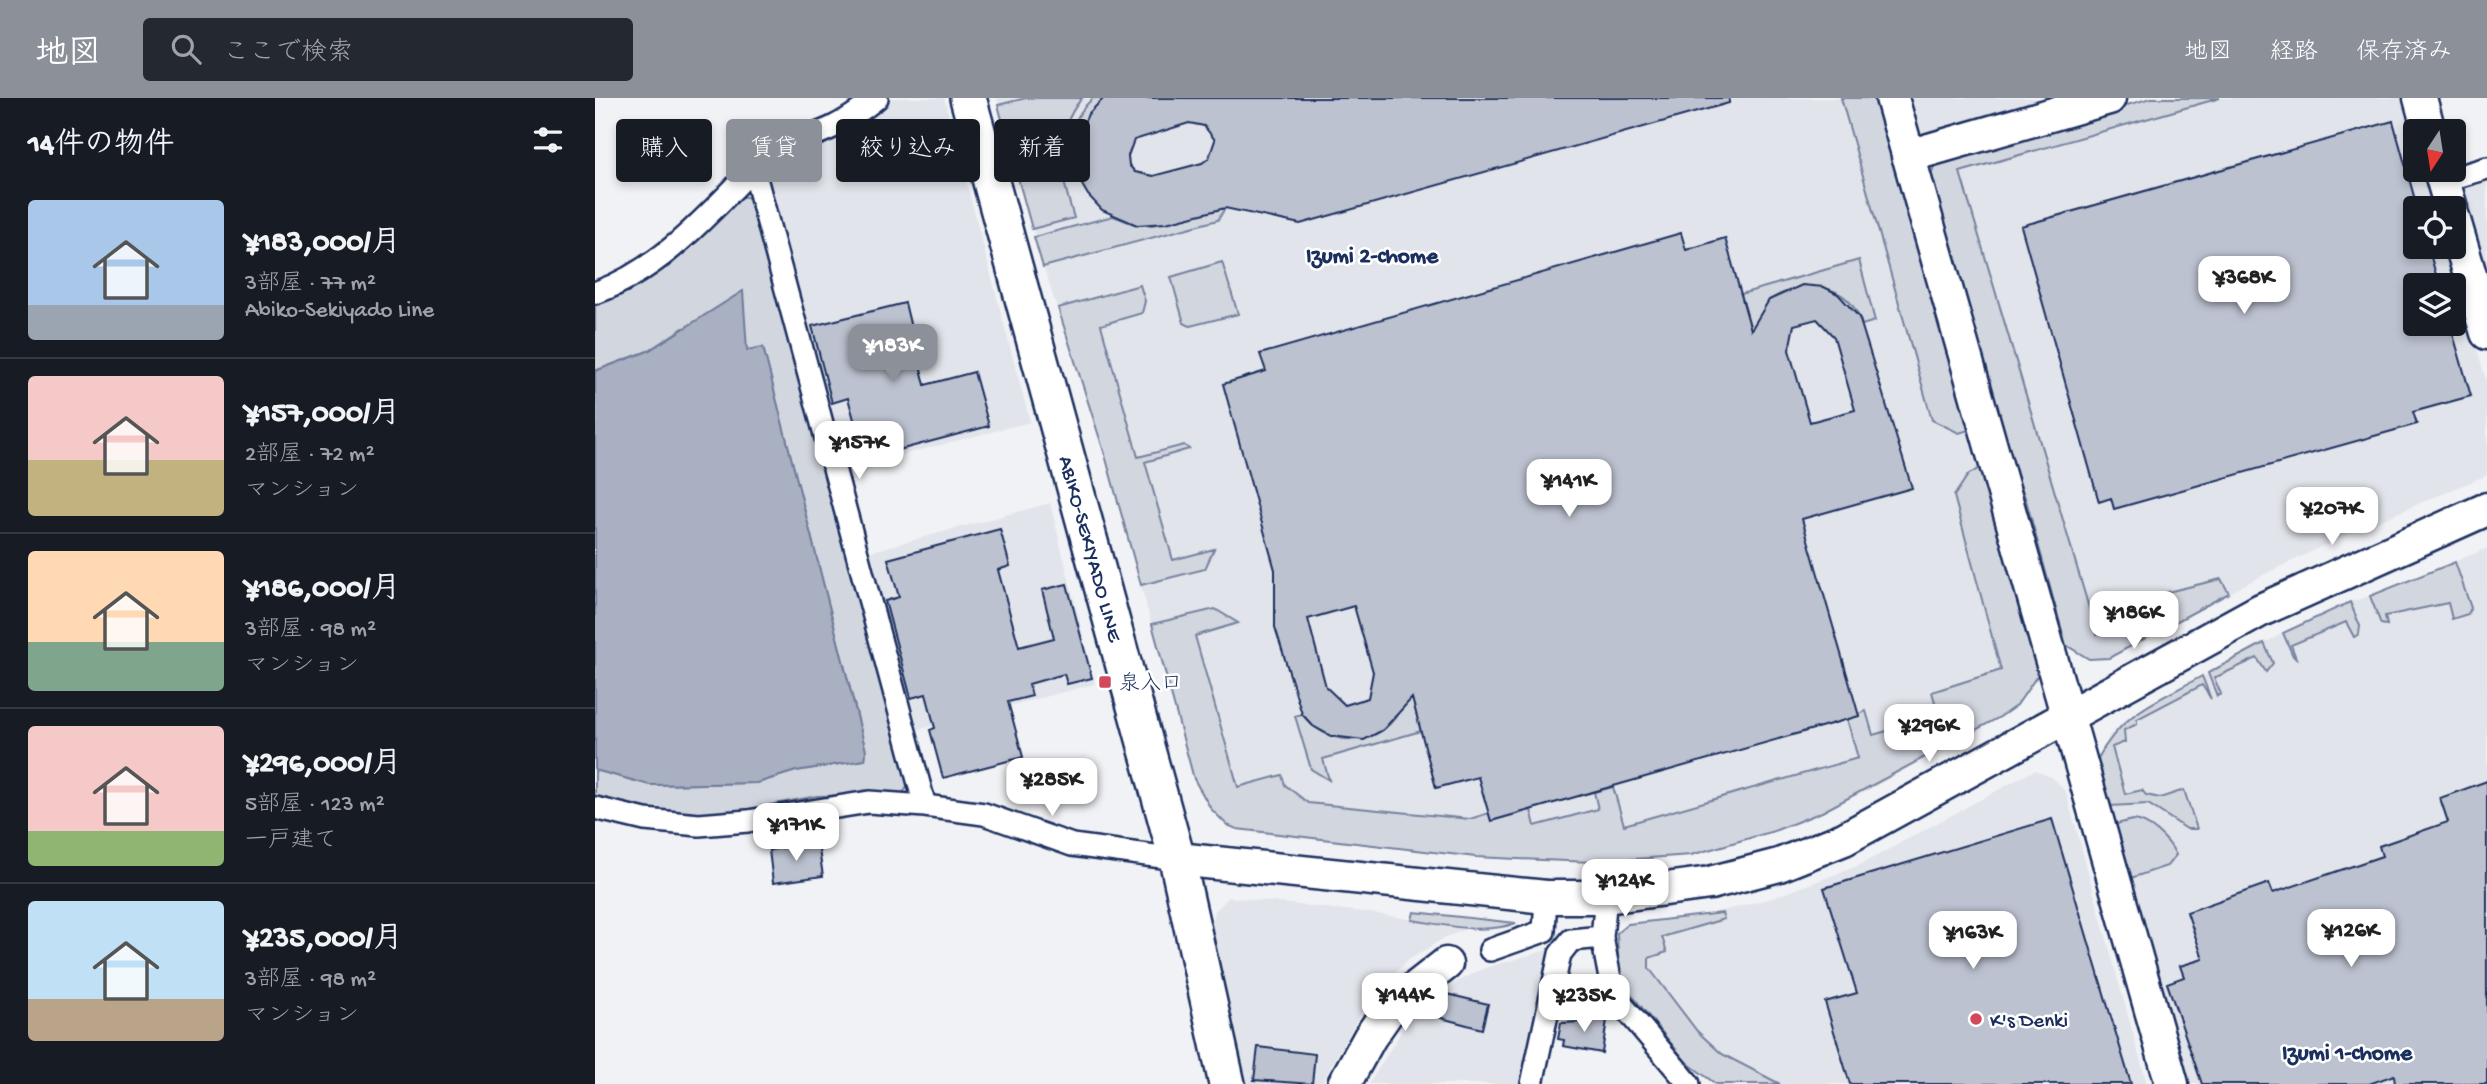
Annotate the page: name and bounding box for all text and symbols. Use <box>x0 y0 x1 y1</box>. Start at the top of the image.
search box <box>143 18 633 81</box>
icon: search <box>167 30 205 68</box>
text: 地図 <box>35 37 101 75</box>
text: ここで検索 <box>223 39 353 70</box>
text: 地図 <box>2184 39 2232 68</box>
text: 経路 <box>2270 39 2318 68</box>
text: 保存済み <box>2356 39 2452 68</box>
chip: 購入 <box>616 119 712 182</box>
chip: 賃貸 <box>726 119 822 182</box>
chip: 絞り込み <box>836 119 980 182</box>
chip: 新着 <box>994 119 1090 182</box>
north arrow <box>2403 119 2466 182</box>
map controls <box>2403 119 2466 336</box>
icon: filters <box>529 121 567 159</box>
text: 14件の物件 <box>28 129 174 164</box>
button: locate <box>2403 196 2466 259</box>
text: ¥183,000/月 <box>245 227 401 262</box>
icon: home <box>84 228 168 312</box>
district label: Izumi 2-chome <box>1306 244 1439 271</box>
pin: ¥368K <box>2195 256 2293 316</box>
text: ¥368K <box>2214 265 2274 292</box>
text: 3部屋 · 77 m² <box>245 271 376 298</box>
button: layers <box>2403 273 2466 336</box>
text: Abiko-Sekiyado Line <box>245 298 434 325</box>
pin: ¥183K <box>844 324 942 384</box>
text: ¥183K <box>864 333 922 360</box>
text: ¥157,000/月 <box>245 398 400 433</box>
icon: home <box>84 404 168 488</box>
pin: ¥157K <box>810 422 908 481</box>
text: ¥157K <box>831 430 887 457</box>
text: 2部屋 · 72 m² <box>245 442 375 469</box>
street label: ABIKO-SEKIYADO LINE <box>1051 454 1126 646</box>
pin: ¥141K <box>1520 460 1618 519</box>
text: ¥141K <box>1543 468 1595 495</box>
text: マンション <box>245 478 359 505</box>
pin: ¥207K <box>2283 488 2381 547</box>
text: ¥207K <box>2302 496 2362 523</box>
text: ¥186,000/月 <box>245 573 400 608</box>
icon: home <box>84 579 168 663</box>
pin: ¥186K <box>2085 592 2183 651</box>
text: ¥186K <box>2106 600 2162 627</box>
text: 3部屋 · 98 m² <box>245 617 376 644</box>
text: マンション <box>245 653 359 680</box>
place label: 泉入口 <box>1119 672 1182 698</box>
marker: 泉入口 <box>1097 674 1113 690</box>
pin: ¥296K <box>1880 704 1978 764</box>
text: ¥296K <box>1900 713 1958 740</box>
text: ¥296,000/月 <box>245 748 402 783</box>
icon: home <box>84 754 168 838</box>
pin: ¥285K <box>1003 758 1101 818</box>
text: ¥285K <box>1022 767 1082 794</box>
text: 5部屋 · 123 m² <box>245 792 385 819</box>
pin: ¥171K <box>747 804 845 863</box>
text: ¥171K <box>769 812 823 839</box>
text: 一戸建て <box>245 828 337 855</box>
pin: ¥124K <box>1576 860 1674 919</box>
text: ¥124K <box>1598 868 1652 895</box>
pin: ¥126K <box>2302 910 2400 969</box>
pin: ¥163K <box>1924 912 2022 971</box>
text: ¥126K <box>2323 918 2379 945</box>
text: ¥163K <box>1945 920 2001 947</box>
text: ¥235,000/月 <box>245 923 403 958</box>
icon: home <box>84 929 168 1013</box>
text: 3部屋 · 98 m² <box>245 967 376 994</box>
pin: ¥144K <box>1356 974 1454 1033</box>
pin: ¥235K <box>1535 974 1633 1034</box>
text: ¥144K <box>1378 982 1432 1009</box>
text: ¥235K <box>1555 983 1613 1010</box>
text: マンション <box>245 1003 359 1030</box>
place label: K's Denki <box>1990 1010 2068 1035</box>
marker: K's Denki <box>1968 1011 1984 1027</box>
district label: Izumi 1-chome <box>2282 1041 2413 1068</box>

